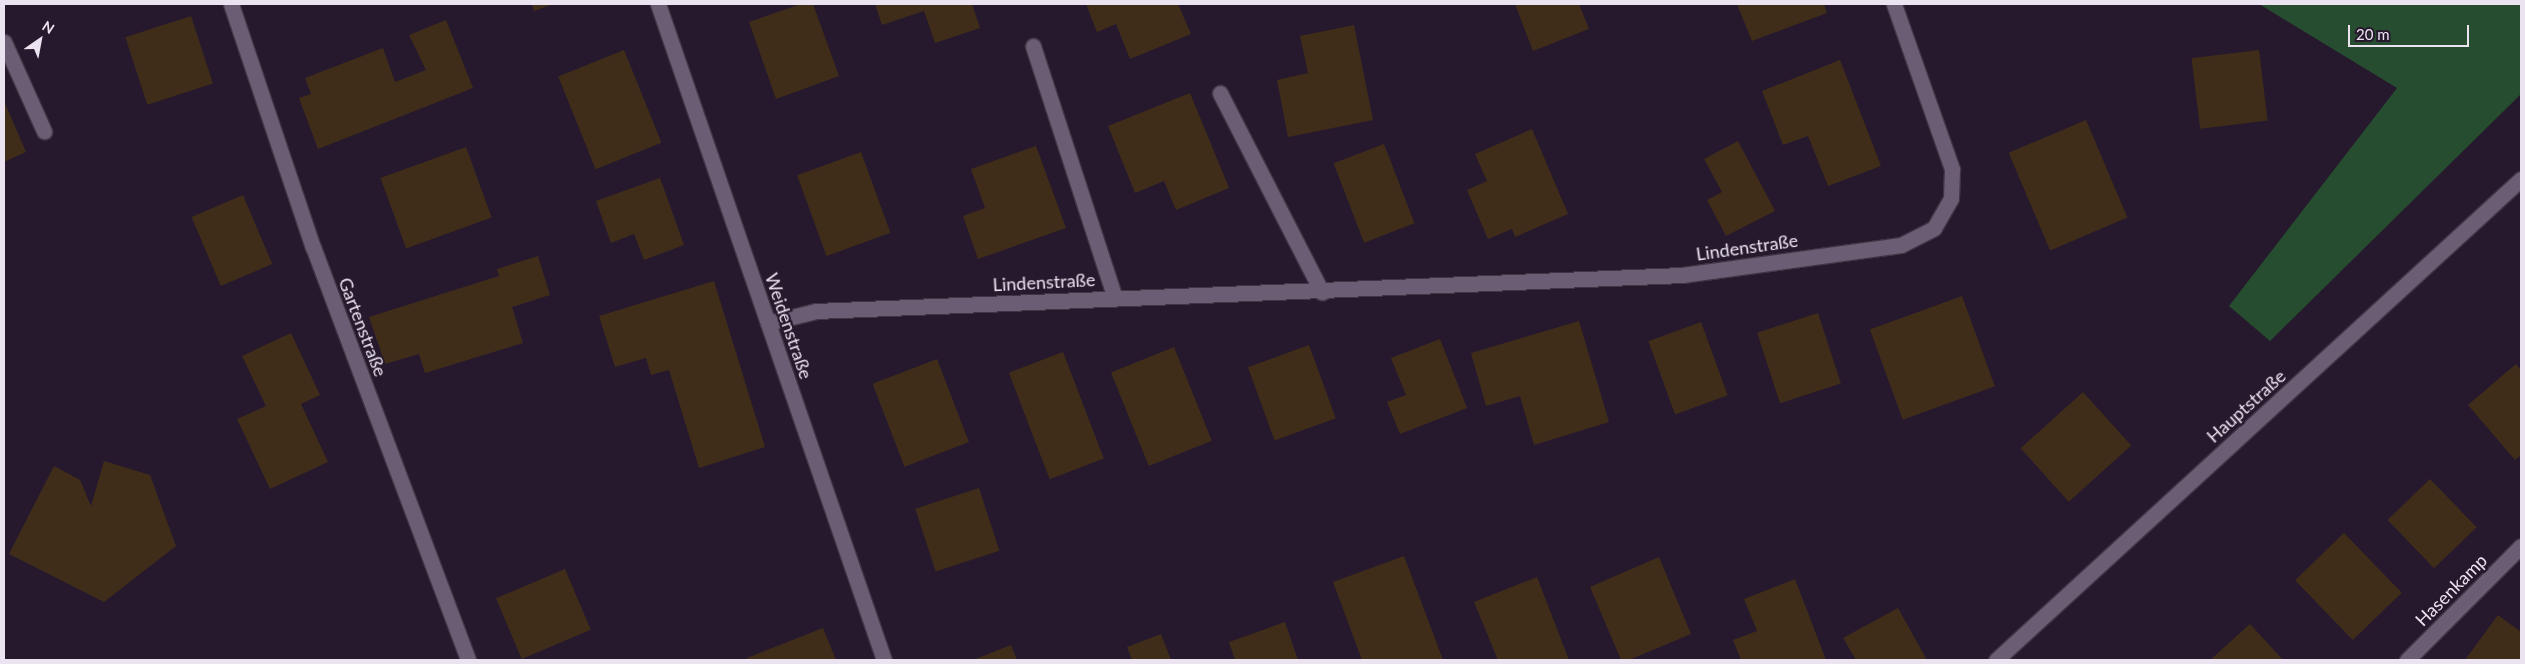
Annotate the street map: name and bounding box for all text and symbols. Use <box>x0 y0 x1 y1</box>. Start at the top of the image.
north arrow <box>15 15 65 65</box>
scale bar <box>2350 15 2471 47</box>
text: N <box>39 17 58 37</box>
text: 20 m <box>2356 25 2390 43</box>
street label: Lindenstraße <box>1695 229 1799 265</box>
street label: Lindenstraße <box>992 269 1096 295</box>
street label: Weidenstraße <box>761 270 817 382</box>
street label: Gartenstraße <box>334 275 392 379</box>
street label: Hauptstraße <box>2202 365 2290 447</box>
street label: Hasenkamp <box>2411 550 2491 630</box>

